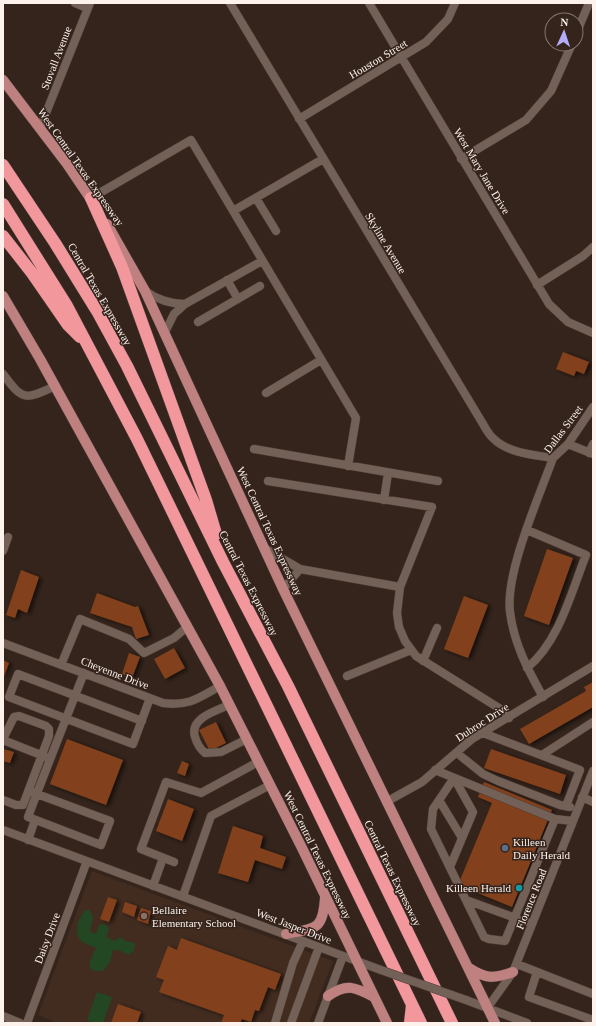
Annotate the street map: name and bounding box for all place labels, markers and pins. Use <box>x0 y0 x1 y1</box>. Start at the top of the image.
place label: Killeen Daily Herald <box>513 836 571 861</box>
marker: Killeen Daily Herald <box>500 843 510 853</box>
place label: Killeen Herald <box>446 882 511 894</box>
marker: Killeen Herald <box>514 883 524 893</box>
place label: Bellaire Elementary School <box>152 904 236 929</box>
marker: Bellaire Elementary School <box>139 911 149 921</box>

